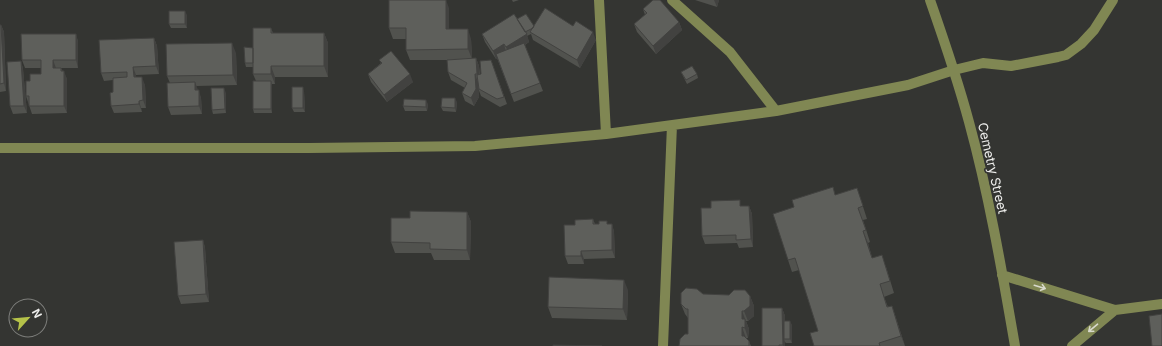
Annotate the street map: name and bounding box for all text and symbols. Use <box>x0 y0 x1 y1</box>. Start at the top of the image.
street label: Cemetry Street <box>975 121 1011 215</box>
one-way arrow <box>1033 284 1046 291</box>
north arrow <box>8 298 48 338</box>
text: N <box>29 307 45 320</box>
one-way arrow <box>1088 324 1099 333</box>

